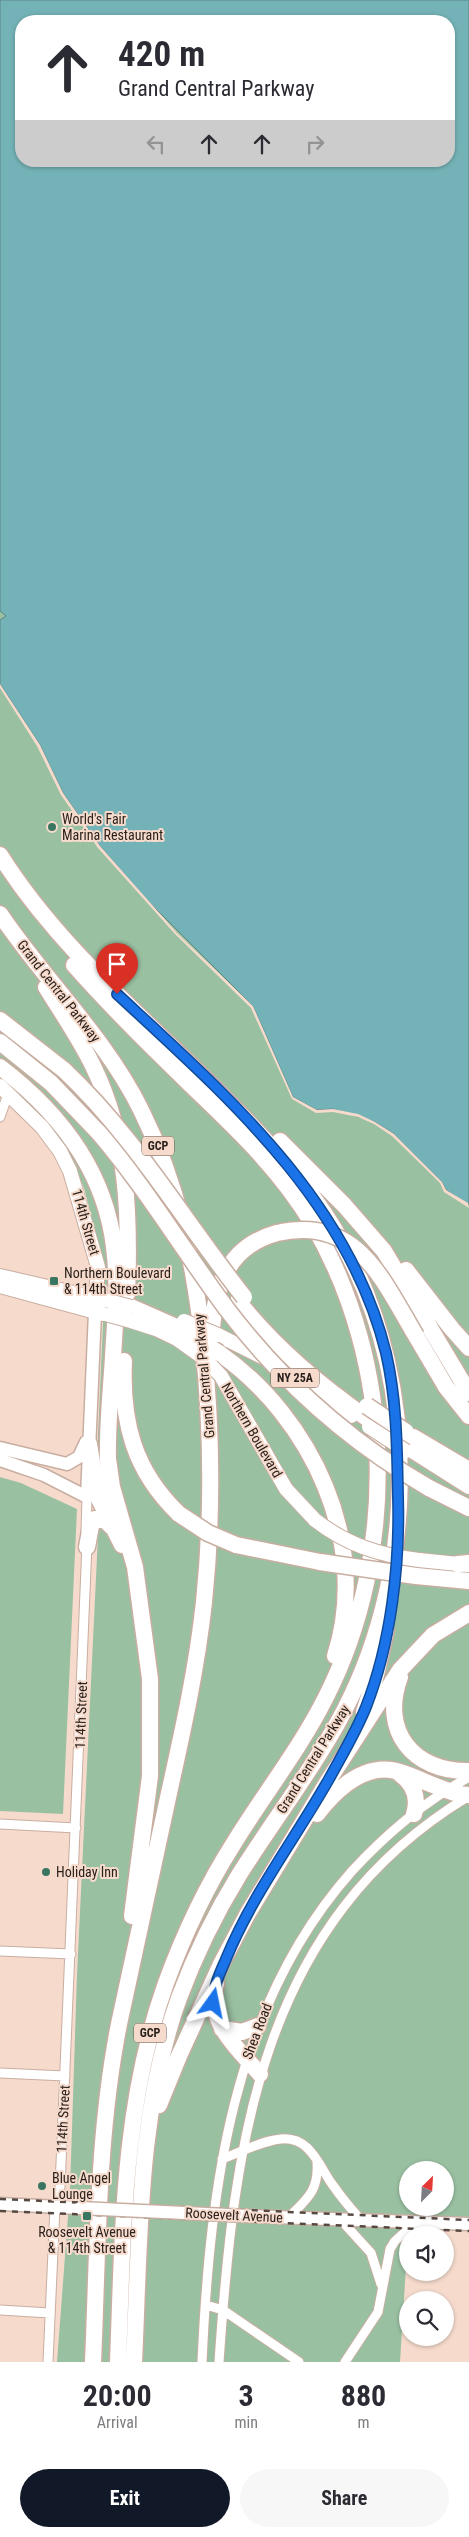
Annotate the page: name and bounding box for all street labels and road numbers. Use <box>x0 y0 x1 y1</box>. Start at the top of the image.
street label: Grand Central Parkway <box>14 937 104 1045</box>
road number: GCP <box>142 1136 174 1156</box>
street label: 114th Street <box>69 1187 103 1257</box>
street label: Grand Central Parkway <box>191 1313 217 1439</box>
road number: NY 25A <box>271 1369 319 1388</box>
street label: Northern Boulevard <box>218 1380 286 1480</box>
street label: 114th Street <box>72 1681 90 1749</box>
street label: Grand Central Parkway <box>273 1702 353 1816</box>
street label: Shea Road <box>239 2001 275 2061</box>
road number: GCP <box>134 2024 166 2042</box>
street label: 114th Street <box>53 2085 73 2153</box>
street label: Roosevelt Avenue <box>185 2204 284 2226</box>

